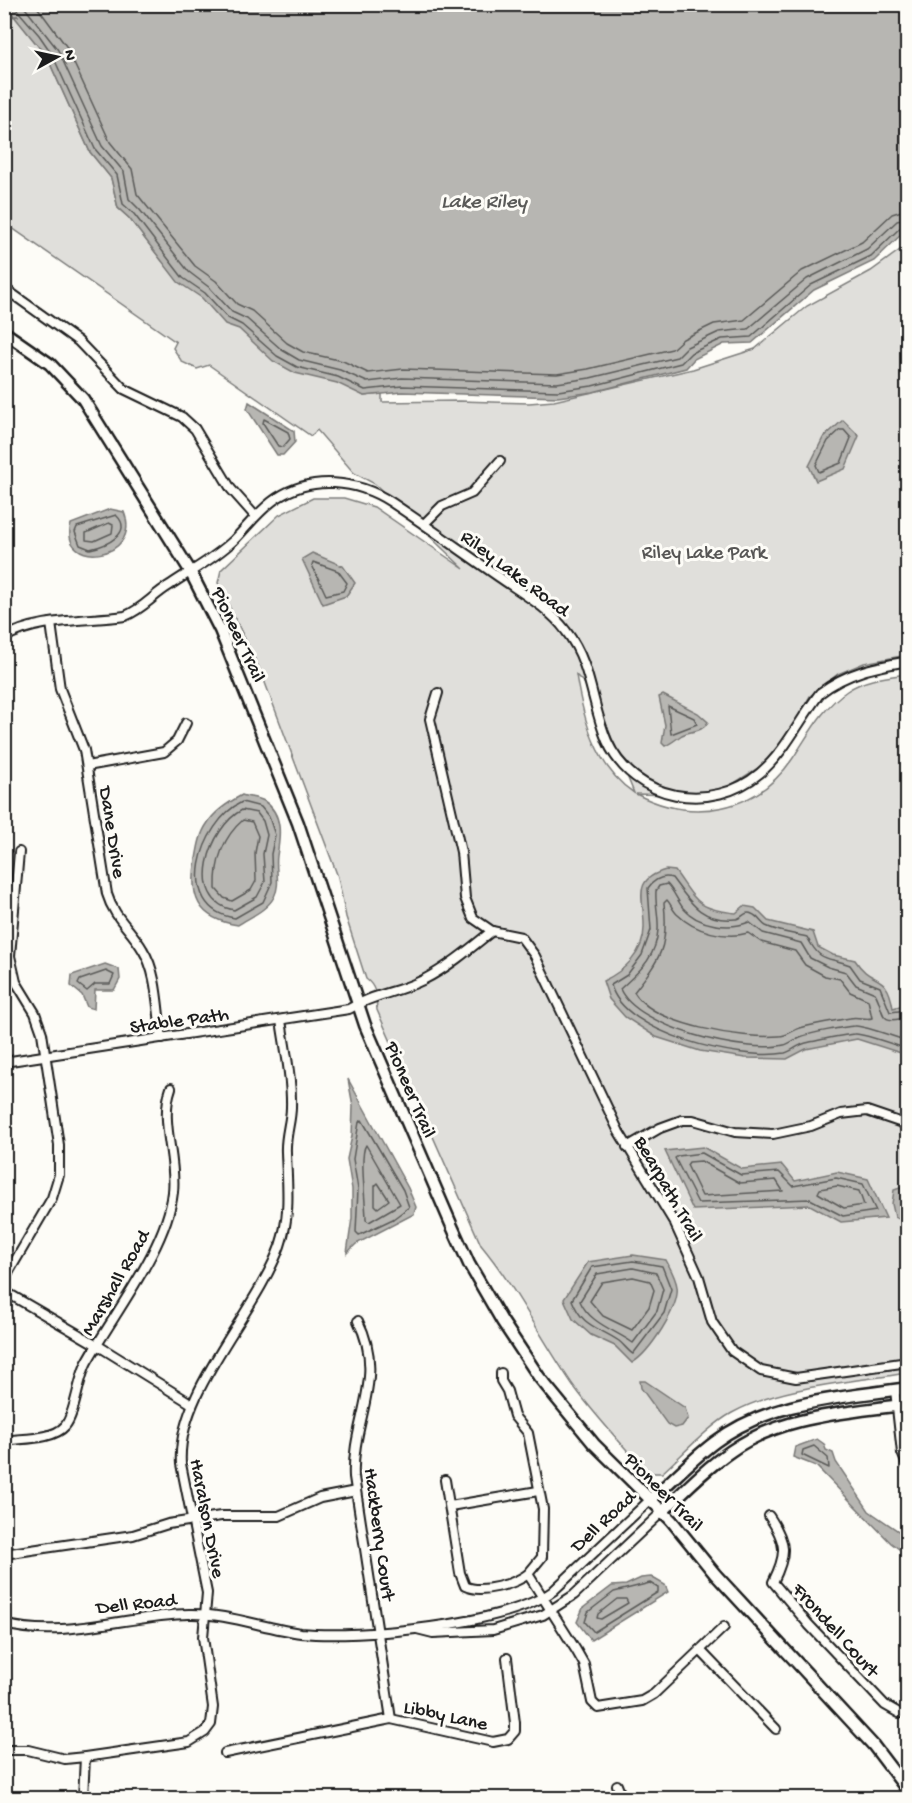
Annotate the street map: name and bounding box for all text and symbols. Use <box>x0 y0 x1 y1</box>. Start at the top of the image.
north arrow <box>27 27 87 87</box>
text: N <box>58 49 79 62</box>
water label: Lake Riley <box>441 191 529 216</box>
street label: Riley Lake Road <box>455 526 575 625</box>
park label: Riley Lake Park <box>642 543 768 566</box>
street label: Pioneer Trail <box>204 583 269 687</box>
street label: Dane Drive <box>92 783 129 881</box>
street label: Stable Path <box>129 1004 231 1041</box>
street label: Pioneer Trail <box>378 1038 439 1142</box>
street label: Bearpath Trail <box>627 1132 706 1247</box>
street label: Marshall Road <box>77 1225 158 1341</box>
street label: Pioneer Trail <box>618 1448 707 1538</box>
street label: Haralson Drive <box>183 1457 228 1581</box>
street label: Hackberry Court <box>357 1467 398 1604</box>
street label: Dell Road <box>566 1485 643 1560</box>
street label: Frondell Court <box>785 1579 884 1684</box>
street label: Dell Road <box>93 1590 180 1621</box>
street label: Libby Lane <box>401 1697 490 1738</box>

